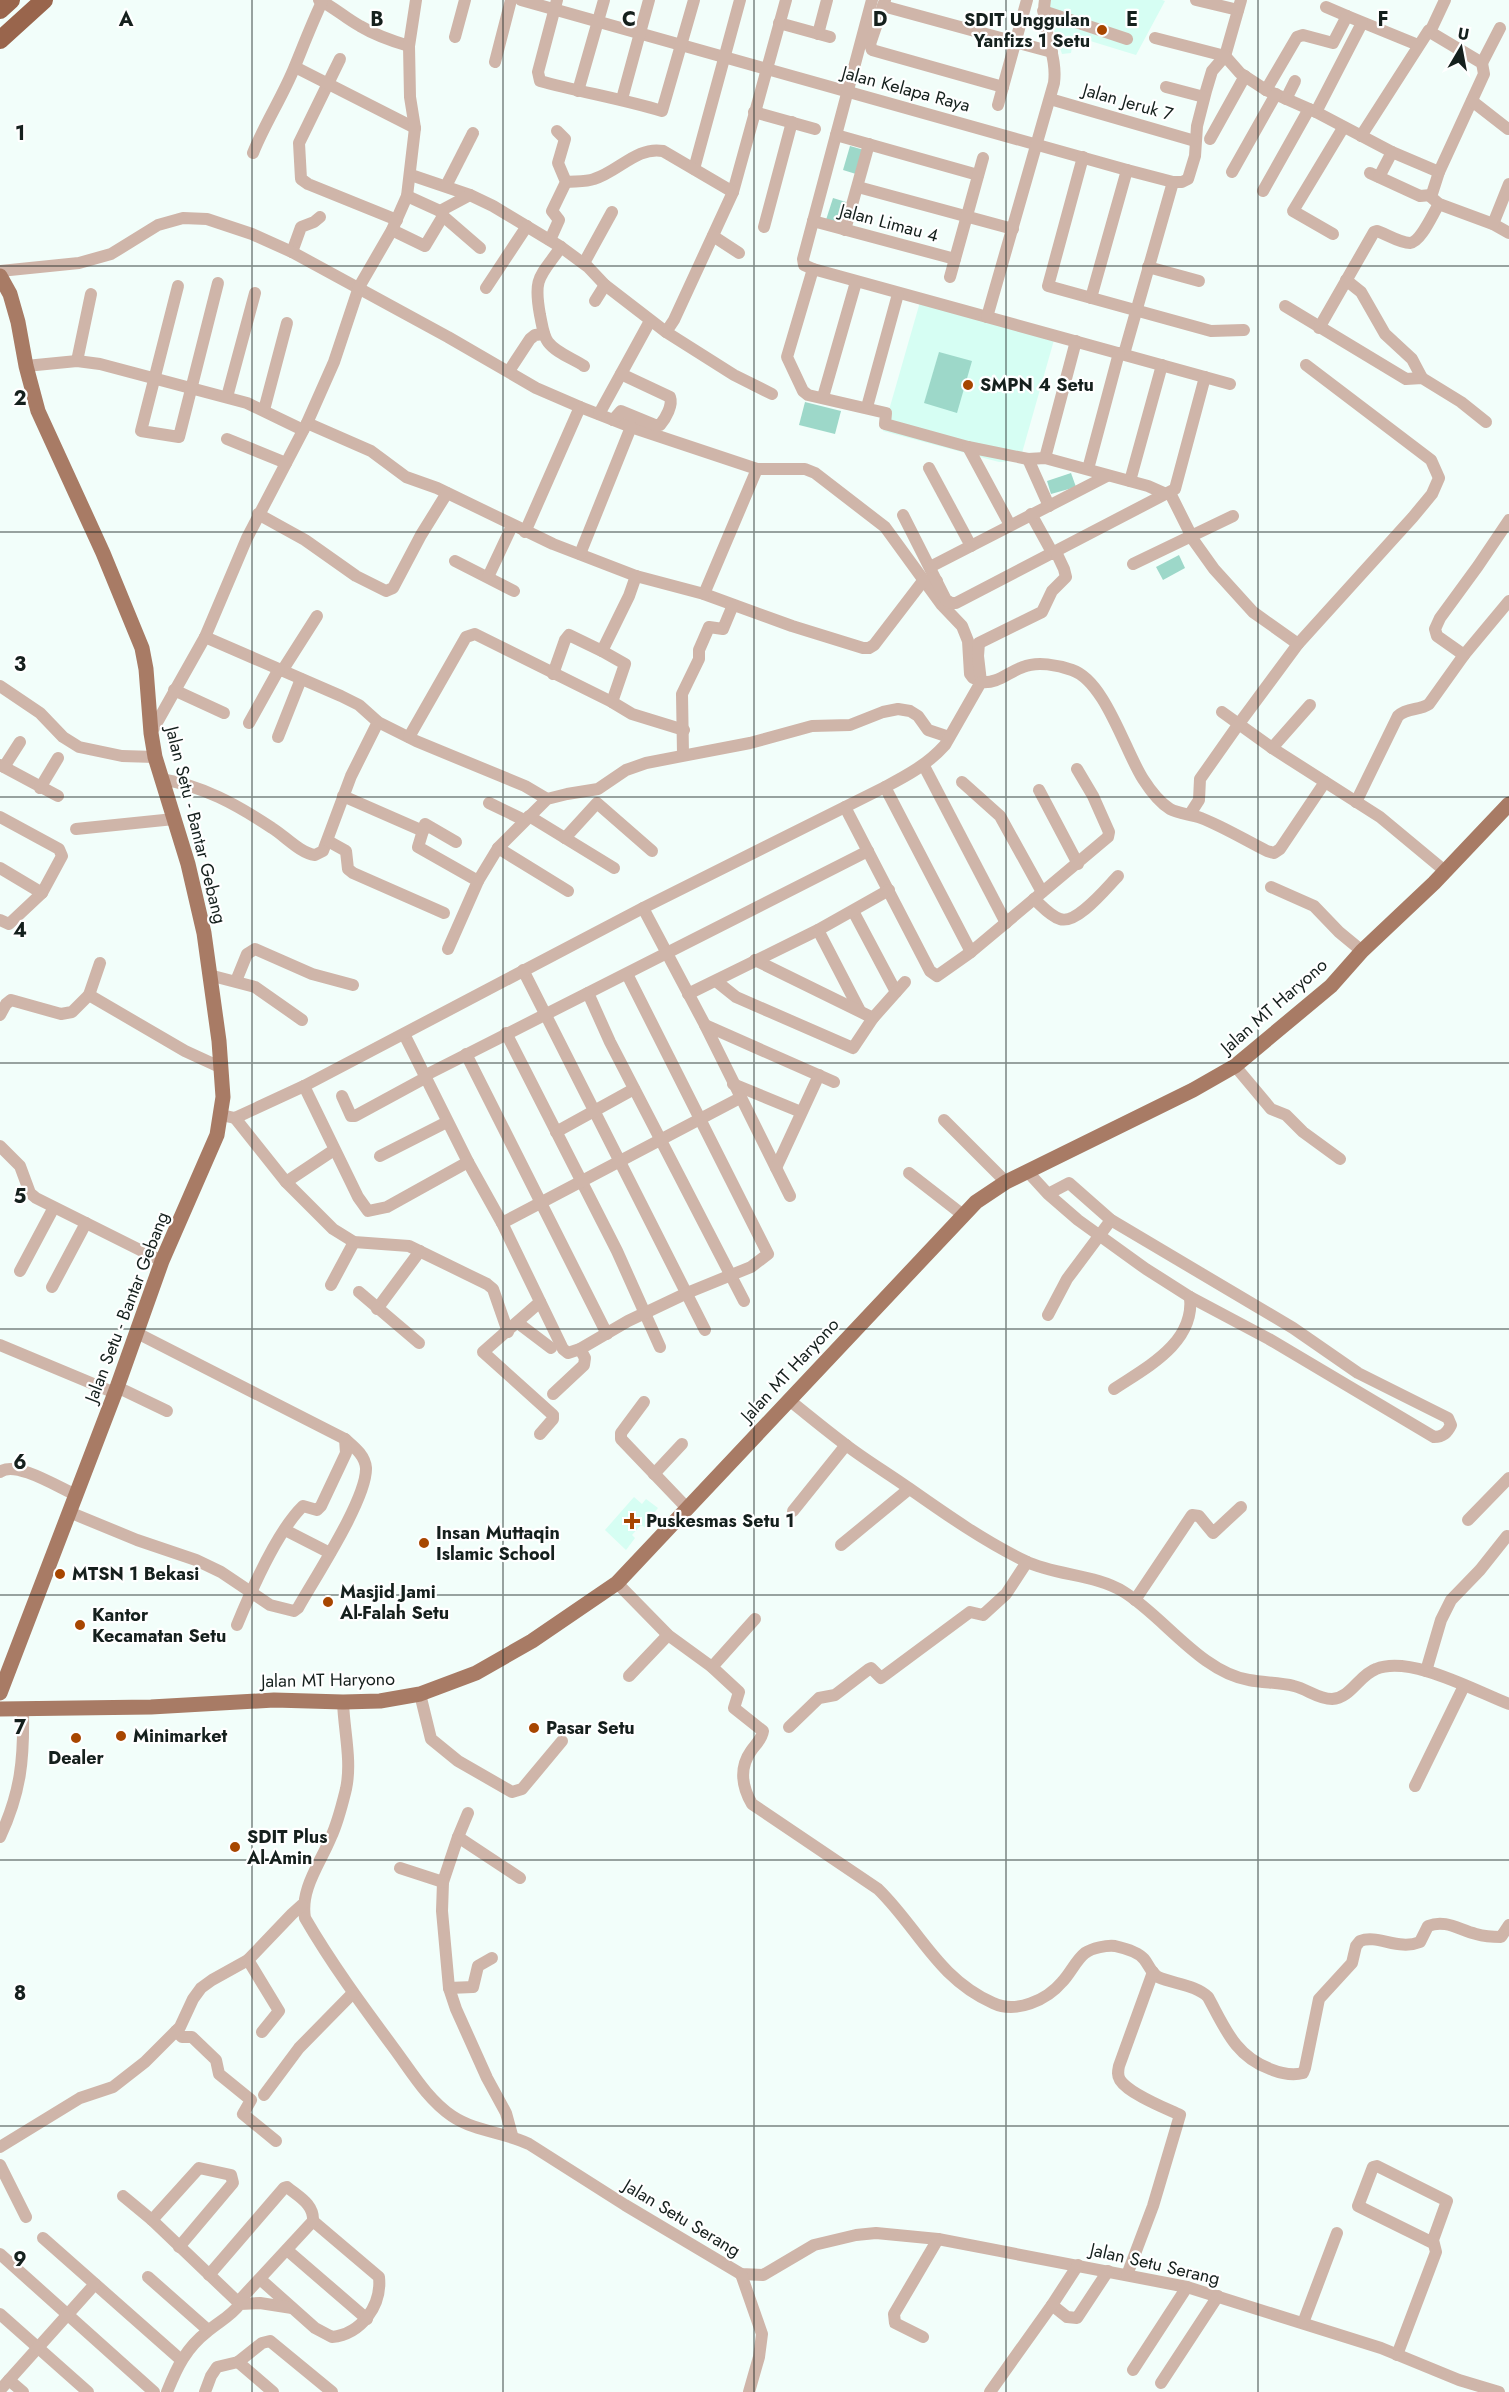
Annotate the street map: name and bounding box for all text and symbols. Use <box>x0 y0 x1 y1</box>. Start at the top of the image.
text: A <box>118 5 134 34</box>
text: B <box>370 5 384 34</box>
text: C <box>622 5 636 34</box>
text: D <box>873 5 887 34</box>
text: E <box>1126 5 1138 34</box>
text: F <box>1377 5 1389 34</box>
place label: SDIT Unggulan Yanfizs 1 Setu <box>964 7 1090 54</box>
north arrow <box>1431 18 1491 78</box>
text: U <box>1456 21 1471 46</box>
marker: SDIT Unggulan Yanfizs 1 Setu <box>1095 23 1109 37</box>
street label: Jalan Kelapa Raya <box>837 59 973 119</box>
street label: Jalan Jeruk 7 <box>1078 76 1177 127</box>
text: 1 <box>15 119 25 148</box>
street label: Jalan Limau 4 <box>835 197 941 249</box>
place label: SMPN 4 Setu <box>980 372 1094 398</box>
marker: SMPN 4 Setu <box>961 378 975 392</box>
text: 2 <box>13 384 27 413</box>
text: 3 <box>14 650 26 679</box>
street label: Jalan Setu - Bantar Gebang <box>158 722 233 926</box>
text: 4 <box>13 916 27 945</box>
street label: Jalan MT Haryono <box>1213 952 1333 1061</box>
text: 5 <box>14 1182 27 1211</box>
street label: Jalan Setu - Bantar Gebang <box>78 1208 175 1408</box>
street label: Jalan MT Haryono <box>733 1312 845 1429</box>
text: 6 <box>13 1448 27 1477</box>
place label: Puskesmas Setu 1 <box>646 1508 794 1534</box>
marker: Puskesmas Setu 1 <box>623 1512 641 1530</box>
place label: Insan Muttaqin Islamic School <box>436 1520 560 1567</box>
marker: Insan Muttaqin Islamic School <box>417 1536 431 1550</box>
place label: MTSN 1 Bekasi <box>72 1561 199 1587</box>
marker: MTSN 1 Bekasi <box>53 1567 67 1581</box>
place label: Masjid Jami Al-Falah Setu <box>339 1579 449 1626</box>
marker: Masjid Jami Al-Falah Setu <box>321 1595 335 1609</box>
place label: Kantor Kecamatan Setu <box>92 1602 226 1649</box>
marker: Kantor Kecamatan Setu <box>73 1618 87 1632</box>
street label: Jalan MT Haryono <box>259 1666 395 1694</box>
text: 7 <box>14 1713 27 1742</box>
place label: Pasar Setu <box>546 1715 635 1741</box>
marker: Pasar Setu <box>527 1721 541 1735</box>
place label: Minimarket <box>133 1723 228 1749</box>
marker: Minimarket <box>114 1729 128 1743</box>
marker: Dealer <box>69 1731 83 1745</box>
place label: Dealer <box>48 1745 104 1771</box>
place label: SDIT Plus Al-Amin <box>246 1824 327 1871</box>
marker: SDIT Plus Al-Amin <box>228 1840 242 1854</box>
text: 8 <box>14 1979 26 2008</box>
street label: Jalan Setu Serang <box>617 2172 746 2263</box>
street label: Jalan Setu Serang <box>1086 2236 1223 2292</box>
text: 9 <box>13 2245 27 2274</box>

